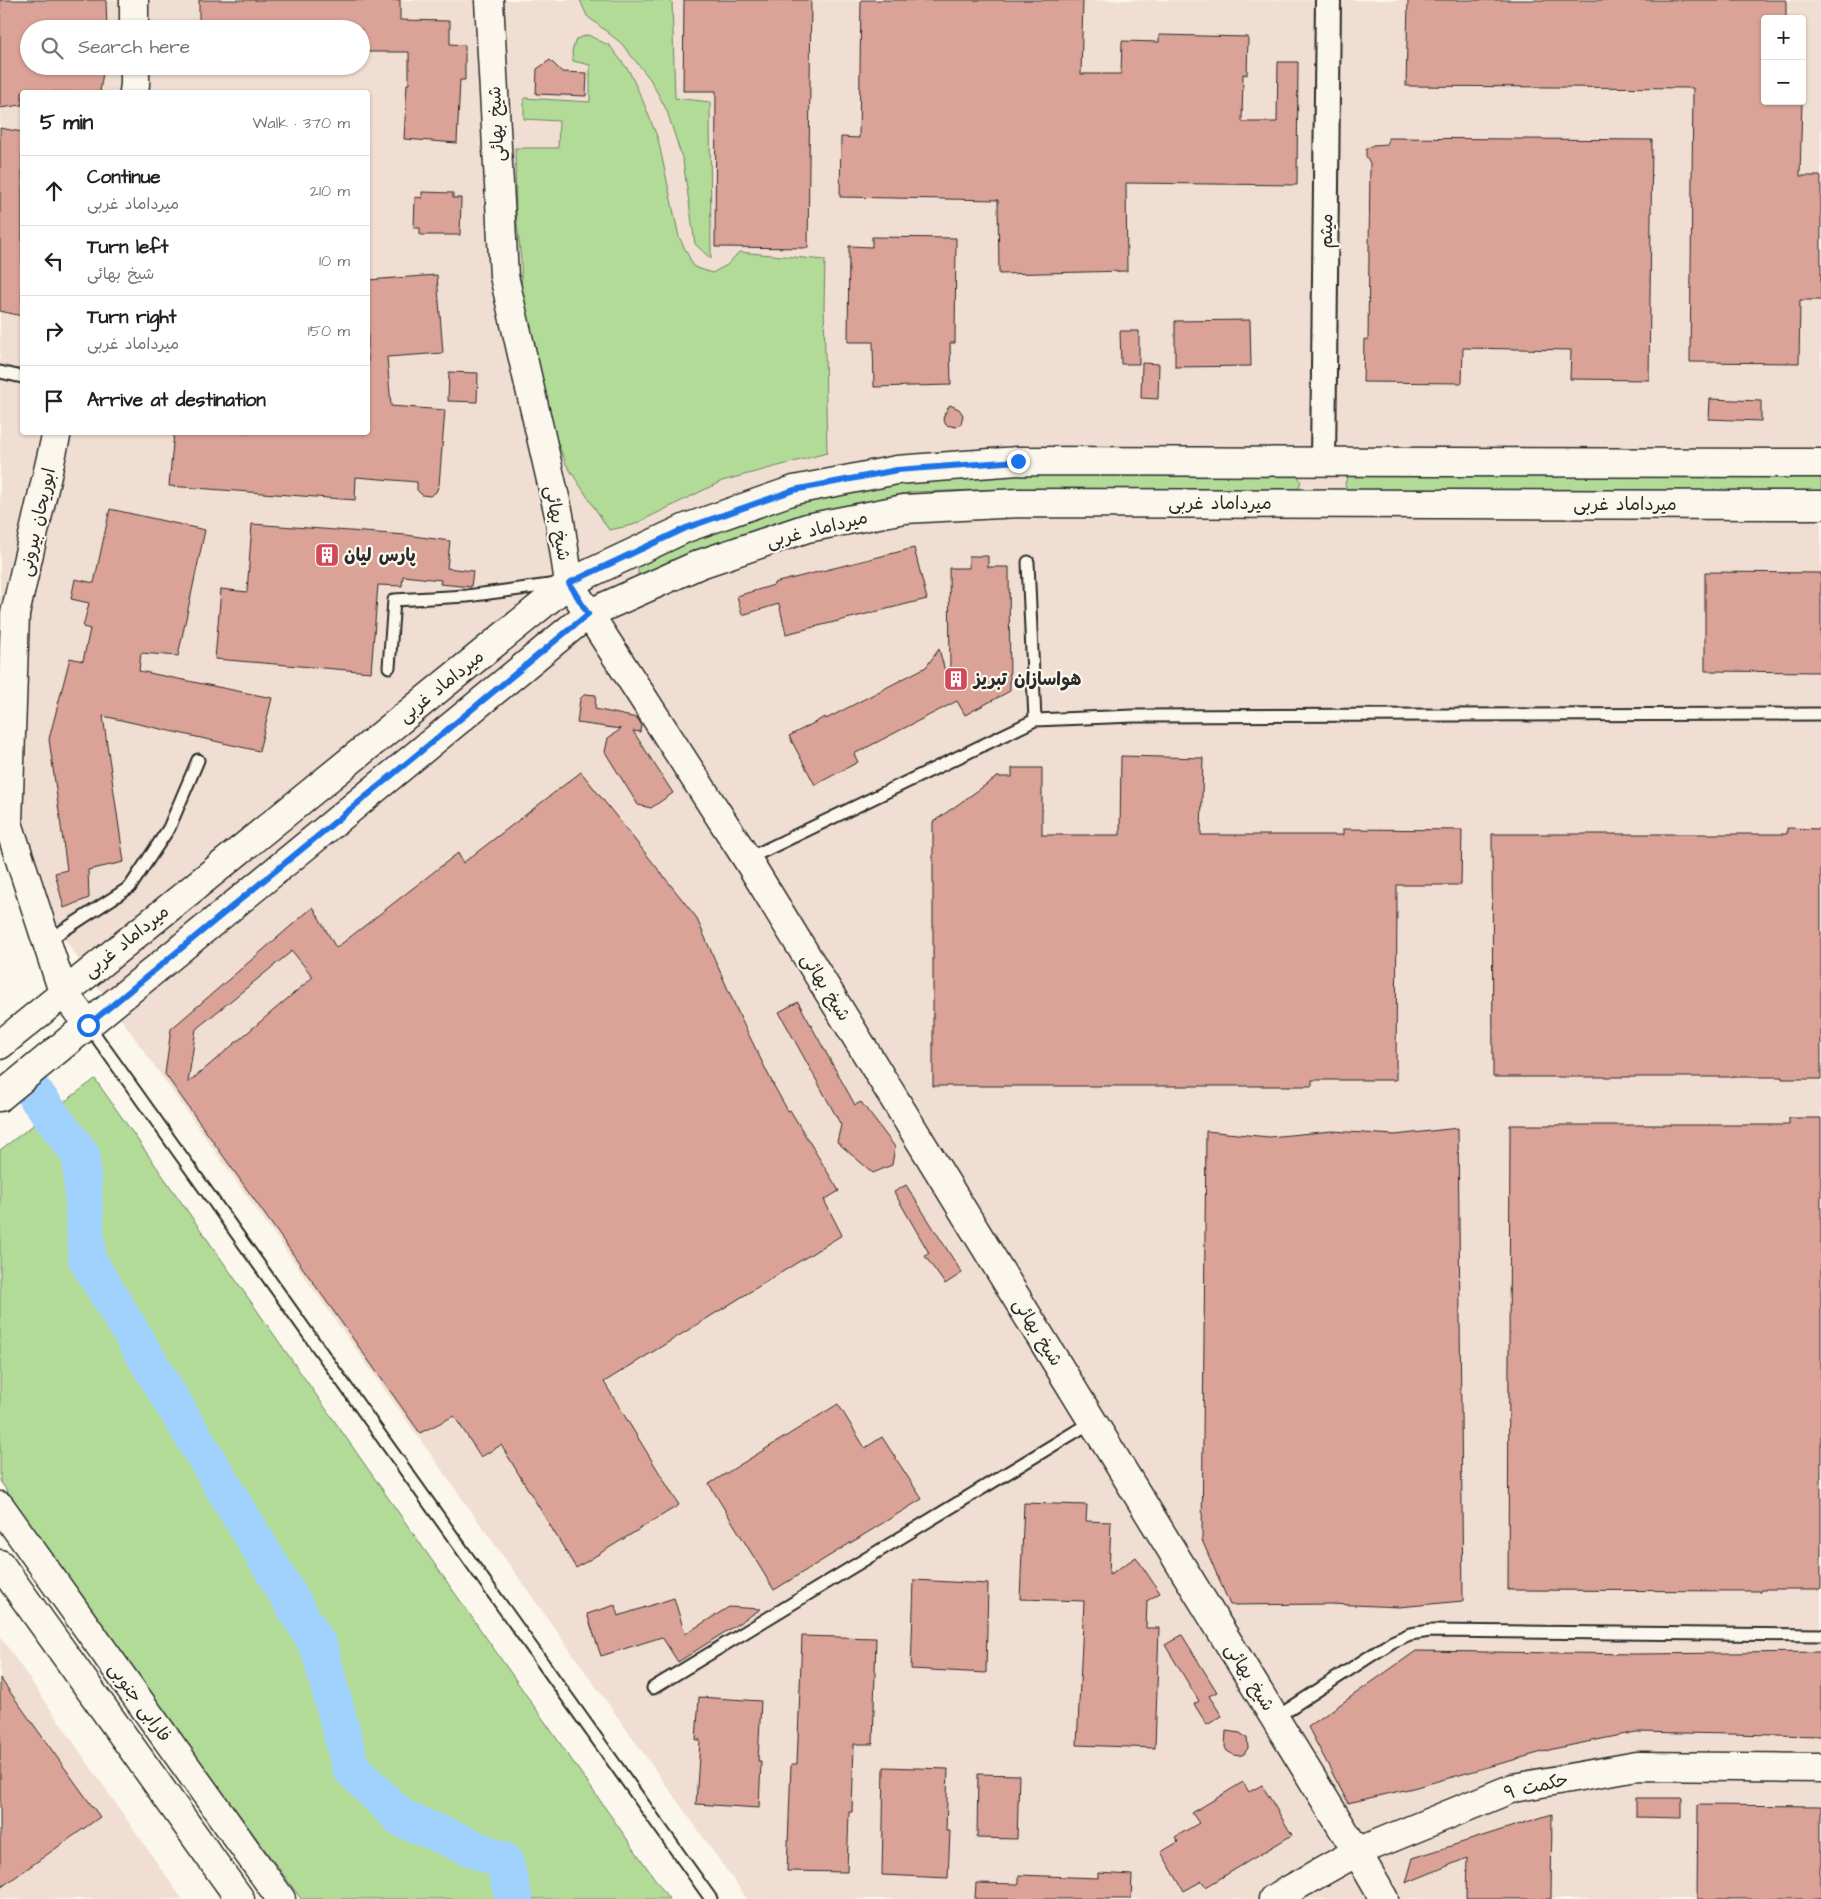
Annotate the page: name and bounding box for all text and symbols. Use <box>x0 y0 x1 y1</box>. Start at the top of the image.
map controls <box>1761 15 1806 105</box>
button: + <box>1761 15 1806 60</box>
search box <box>20 20 370 75</box>
icon: search <box>38 34 66 62</box>
text: Search here <box>78 34 190 61</box>
button: − <box>1761 60 1806 105</box>
street label: شیخ بهائی <box>482 85 511 163</box>
text: 5 min <box>40 108 93 137</box>
text: Walk · 370 m <box>252 112 350 134</box>
text: Continue <box>87 164 161 191</box>
icon: ahead <box>40 177 68 205</box>
text: 210 m <box>310 180 350 202</box>
text: میرداماد غربی <box>87 193 179 215</box>
street label: میثم <box>1314 213 1340 249</box>
text: Turn left <box>87 234 168 261</box>
icon: left <box>40 247 68 275</box>
text: 10 m <box>319 250 350 272</box>
text: شیخ بهائی <box>87 263 155 285</box>
text: Turn right <box>87 304 176 331</box>
icon: right <box>40 317 68 345</box>
text: 150 m <box>308 320 350 342</box>
text: میرداماد غربی <box>87 333 179 355</box>
icon: arrive <box>40 387 68 415</box>
text: Arrive at destination <box>87 387 266 414</box>
route end <box>1007 450 1030 473</box>
street label: ابوریحان بیرونی <box>13 465 62 579</box>
street label: شیخ بهائی <box>539 484 576 563</box>
street label: میرداماد غربی <box>1168 491 1272 516</box>
street label: میرداماد غربی <box>1573 492 1677 517</box>
street label: میرداماد غربی <box>764 505 870 554</box>
building icon: پارس لیان <box>314 542 340 568</box>
place label: پارس لیان <box>344 543 416 568</box>
street label: میرداماد غربی <box>393 644 489 729</box>
building icon: هواسازان تبریز <box>943 666 969 692</box>
place label: هواسازان تبریز <box>972 667 1082 692</box>
street label: میرداماد غربی <box>78 899 174 984</box>
street label: شیخ بهائی <box>795 948 856 1026</box>
route start <box>77 1014 100 1037</box>
street label: شیخ بهائی <box>1007 1293 1068 1371</box>
street label: شیخ بهائی <box>1219 1638 1280 1716</box>
street label: فارابی جنوبی <box>102 1657 177 1747</box>
street label: حکمت ۹ <box>1501 1767 1571 1806</box>

